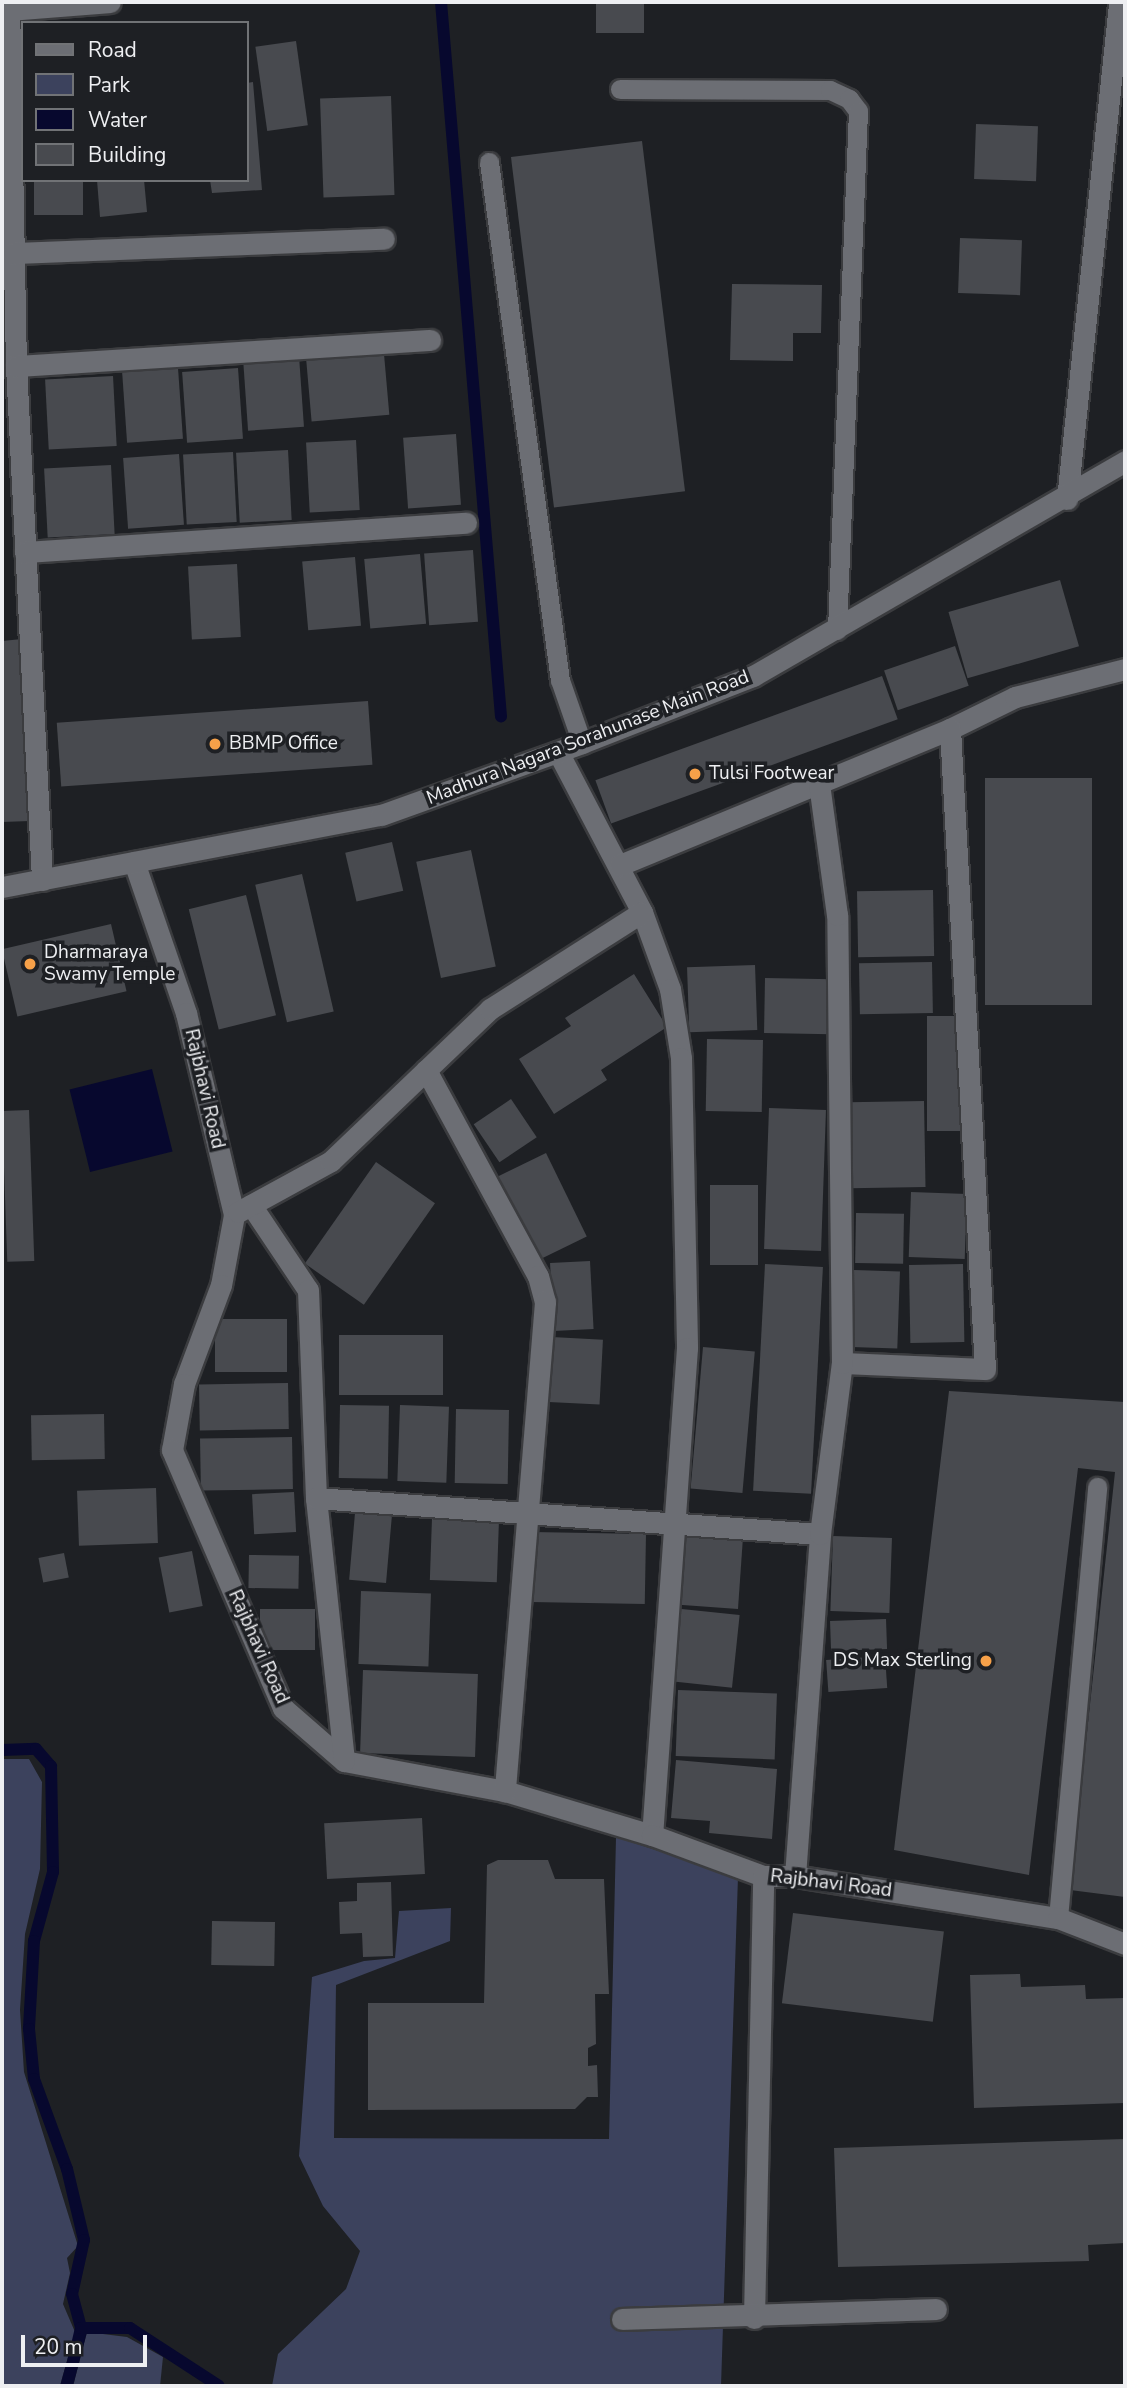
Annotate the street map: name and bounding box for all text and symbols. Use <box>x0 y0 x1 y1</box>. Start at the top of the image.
legend <box>21 21 248 182</box>
text: Road <box>88 36 137 64</box>
text: Park <box>88 71 130 99</box>
text: Water <box>88 106 147 134</box>
text: Building <box>88 141 166 169</box>
street label: Madhura Nagara Sorahunase Main Road <box>424 666 752 810</box>
place label: BBMP Office <box>229 733 338 755</box>
marker: BBMP Office <box>207 736 223 752</box>
place label: Tulsi Footwear <box>709 763 834 785</box>
marker: Tulsi Footwear <box>687 766 703 782</box>
place label: Dharmaraya Swamy Temple <box>44 942 175 986</box>
marker: Dharmaraya Swamy Temple <box>22 956 38 972</box>
street label: Rajbhavi Road <box>179 1027 229 1151</box>
street label: Rajbhavi Road <box>223 1586 293 1708</box>
place label: DS Max Sterling <box>833 1650 972 1672</box>
marker: DS Max Sterling <box>978 1653 994 1669</box>
street label: Rajbhavi Road <box>769 1865 893 1903</box>
scale bar <box>24 2322 150 2366</box>
text: 20 m <box>34 2333 83 2361</box>

